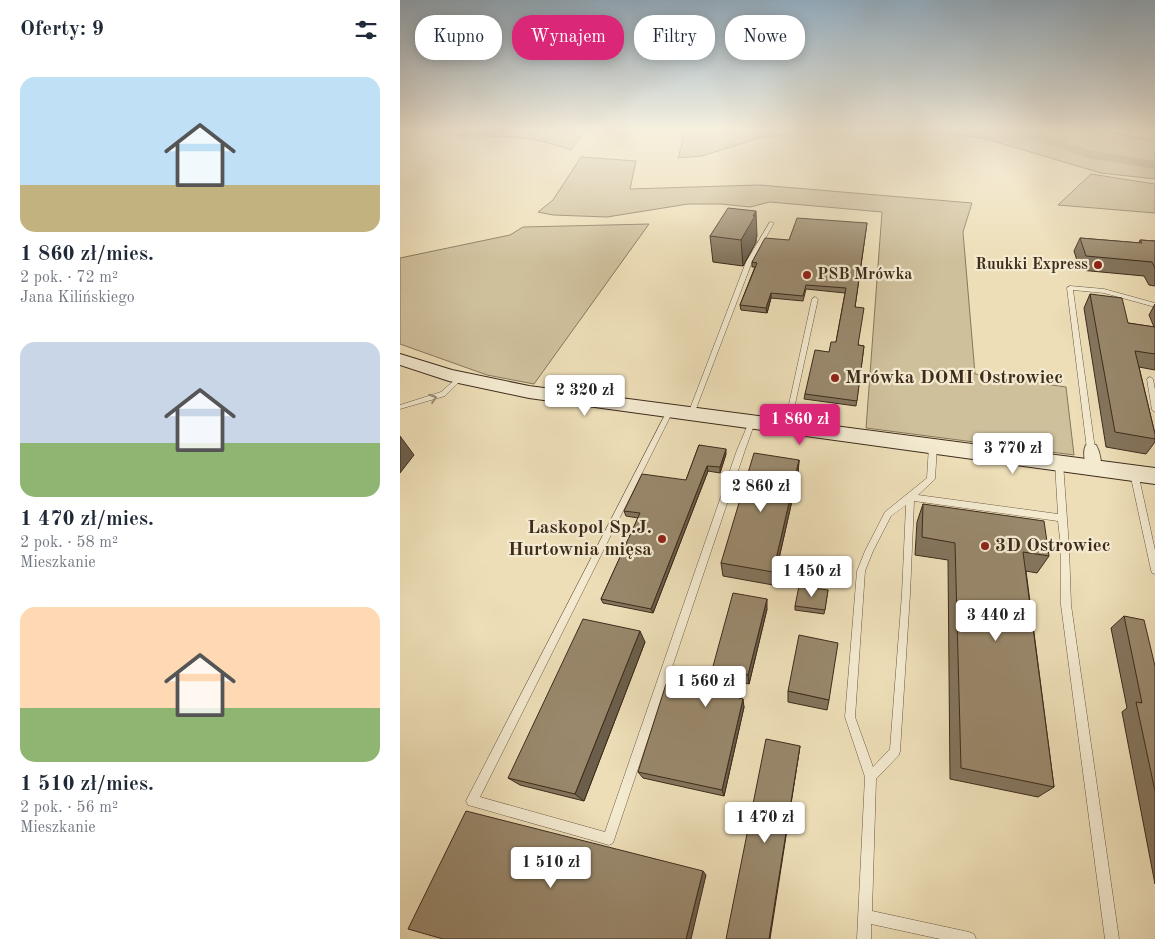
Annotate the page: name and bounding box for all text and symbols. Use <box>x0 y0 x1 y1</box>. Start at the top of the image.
chip: Kupno <box>415 15 502 60</box>
chip: Wynajem <box>512 15 624 60</box>
chip: Filtry <box>634 15 715 60</box>
chip: Nowe <box>725 15 805 60</box>
icon: filters <box>352 16 380 44</box>
text: Oferty: 9 <box>20 19 104 40</box>
icon: home <box>155 110 245 200</box>
text: 1 860 zł/mies. <box>20 244 154 265</box>
place label: Ruukki Express <box>975 257 1088 273</box>
marker: Ruukki Express <box>1092 259 1104 271</box>
place label: PSB Mrówka <box>817 267 913 283</box>
marker: PSB Mrówka <box>801 269 813 281</box>
text: 2 pok. · 72 m² <box>20 270 118 286</box>
text: Jana Kilińskiego <box>20 290 135 306</box>
place label: Mrówka DOMI Ostrowiec <box>845 369 1063 388</box>
marker: Mrówka DOMI Ostrowiec <box>829 372 841 384</box>
pin: 2 320 zł <box>533 374 637 417</box>
icon: home <box>155 375 245 465</box>
text: 2 320 zł <box>556 383 614 399</box>
one-way arrow <box>428 394 437 404</box>
pin: 1 860 zł <box>748 404 852 446</box>
text: 1 860 zł <box>771 412 829 428</box>
pin: 3 770 zł <box>961 432 1065 475</box>
text: 3 770 zł <box>984 441 1042 457</box>
pin: 2 860 zł <box>709 470 813 513</box>
text: 2 860 zł <box>732 479 790 495</box>
text: 1 470 zł/mies. <box>20 509 154 530</box>
place label: Laskopol Sp.J. Hurtownia mięsa <box>508 519 652 560</box>
marker: Laskopol Sp.J. Hurtownia mięsa <box>656 533 668 545</box>
text: 2 pok. · 58 m² <box>20 535 118 551</box>
place label: 3D Ostrowiec <box>995 537 1111 556</box>
marker: 3D Ostrowiec <box>979 540 991 552</box>
text: Mieszkanie <box>20 555 96 571</box>
pin: 1 450 zł <box>760 556 864 598</box>
text: 1 450 zł <box>783 564 841 580</box>
pin: 3 440 zł <box>944 600 1048 642</box>
text: 3 440 zł <box>967 608 1025 624</box>
icon: home <box>155 640 245 730</box>
pin: 1 560 zł <box>654 666 758 708</box>
text: 1 560 zł <box>677 674 735 690</box>
text: 1 510 zł/mies. <box>20 774 154 795</box>
text: 2 pok. · 56 m² <box>20 800 118 816</box>
pin: 1 470 zł <box>713 802 817 844</box>
text: 1 470 zł <box>736 810 794 826</box>
text: Mieszkanie <box>20 820 96 836</box>
pin: 1 510 zł <box>499 846 603 889</box>
text: 1 510 zł <box>522 855 580 871</box>

